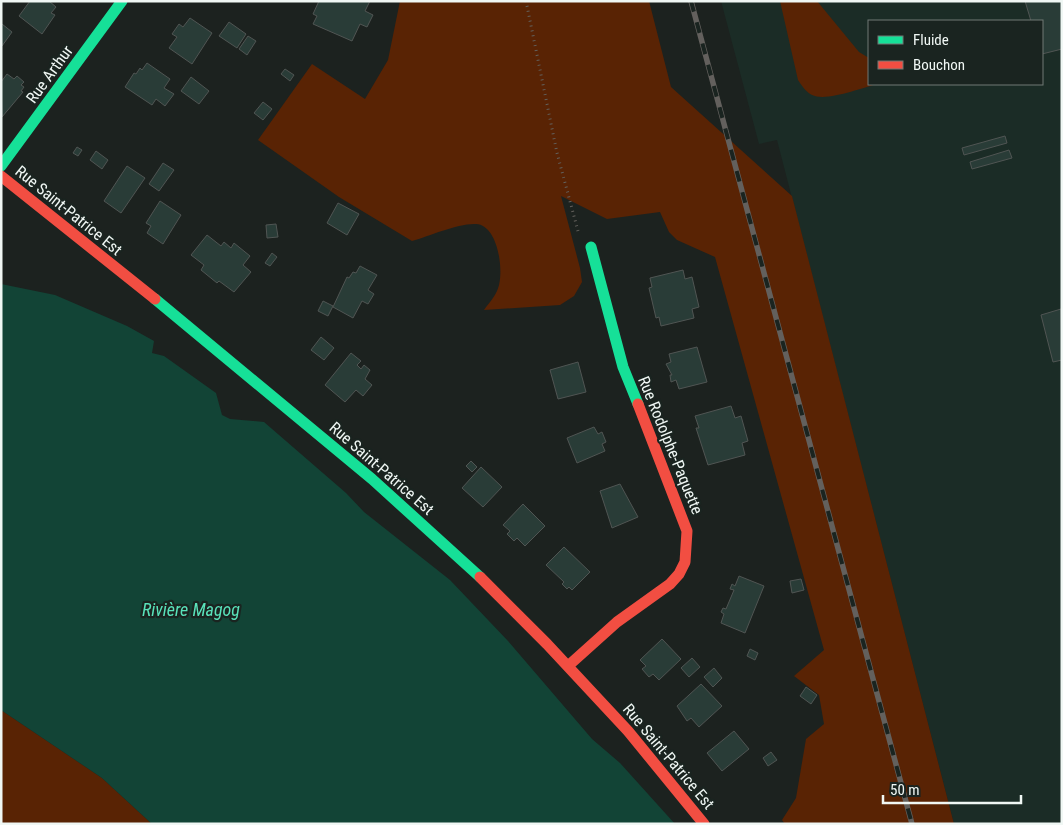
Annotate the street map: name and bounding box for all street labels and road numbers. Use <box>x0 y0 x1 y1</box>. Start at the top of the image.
street label: Rue Arthur <box>22 42 77 107</box>
street label: Rue Saint-Patrice Est <box>12 162 126 259</box>
street label: Rue Rodolphe-Paquette <box>634 373 707 517</box>
street label: Rue Saint-Patrice Est <box>326 418 438 519</box>
street label: Rue Saint-Patrice Est <box>619 700 718 813</box>

